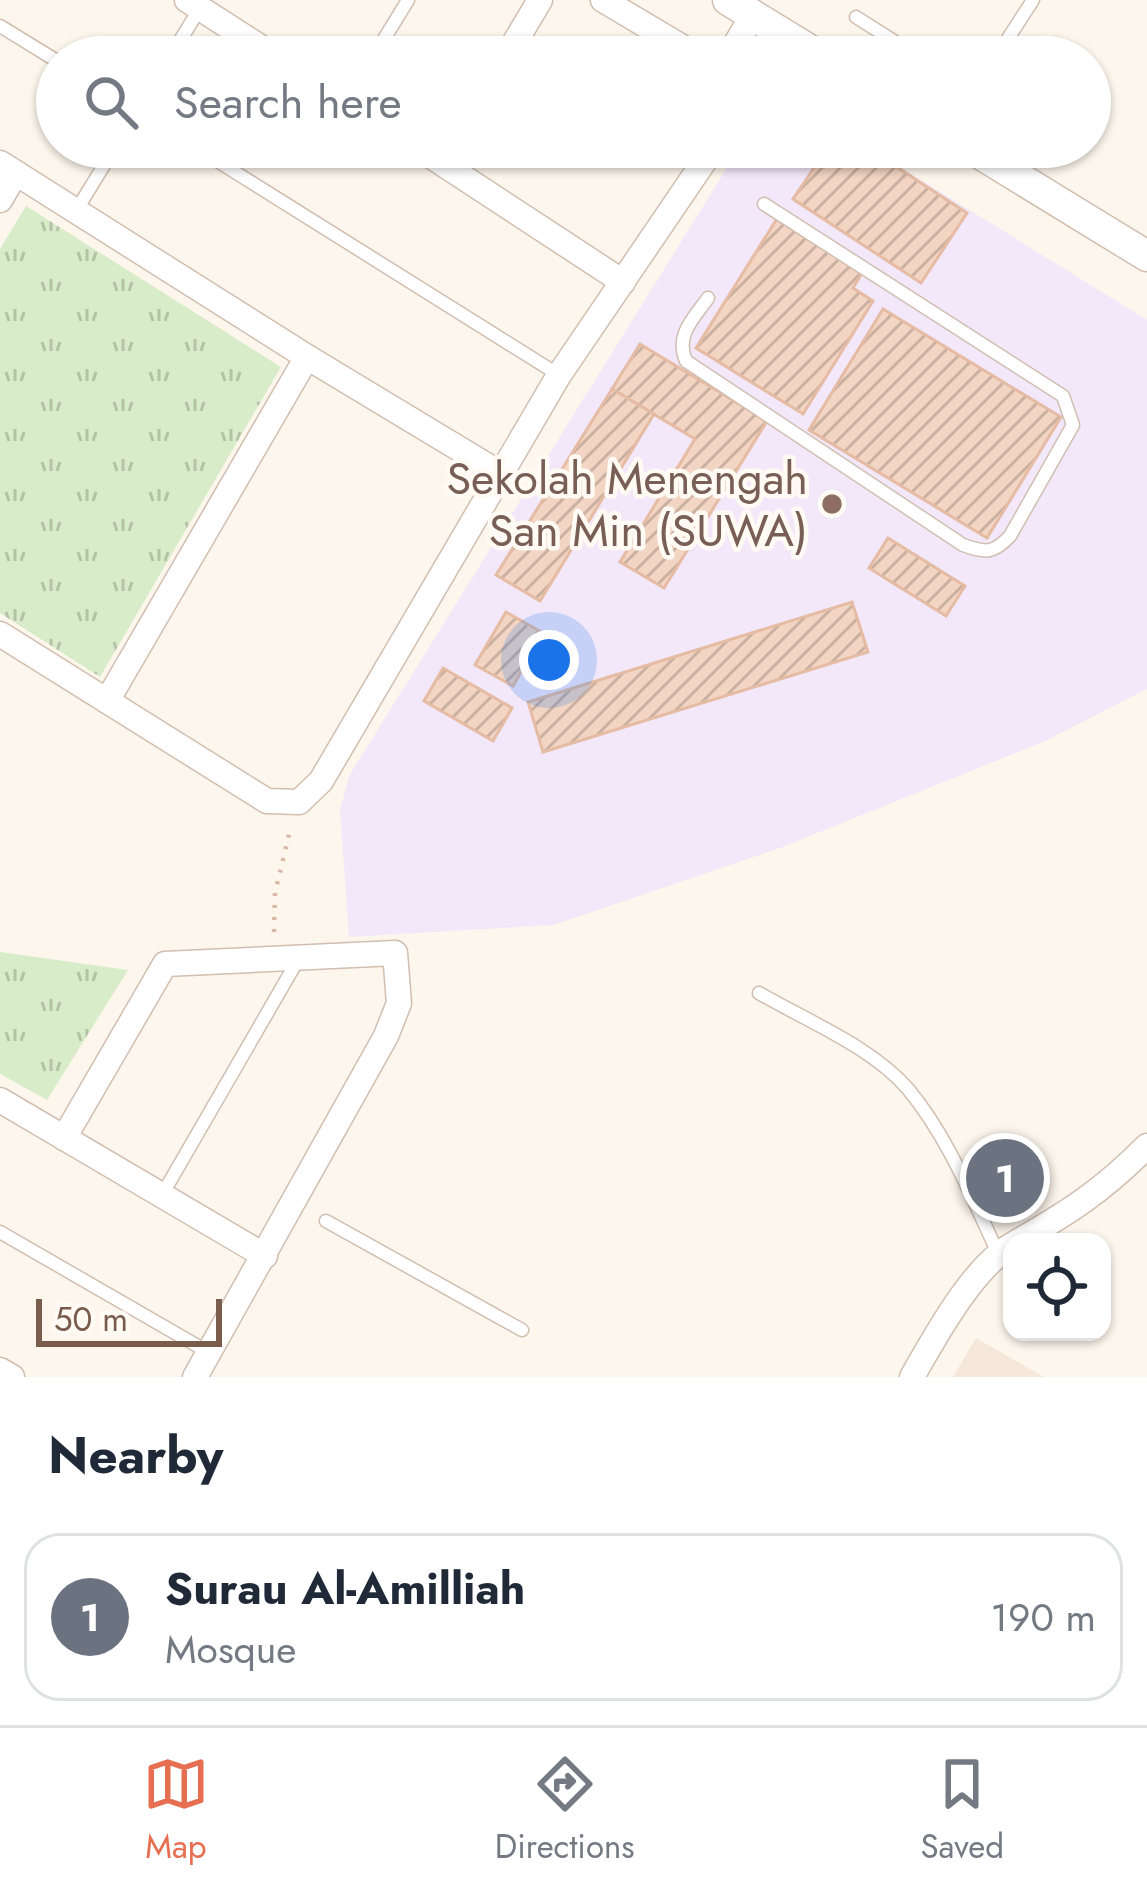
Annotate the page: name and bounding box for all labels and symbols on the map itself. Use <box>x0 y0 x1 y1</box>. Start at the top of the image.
place label: Sekolah Menengah San Min (SUWA) <box>446 446 808 563</box>
marker: Sekolah Menengah San Min (SUWA) <box>819 491 845 517</box>
your location <box>519 630 579 690</box>
pin: 1 <box>966 1133 1044 1223</box>
scale bar <box>36 1293 222 1346</box>

